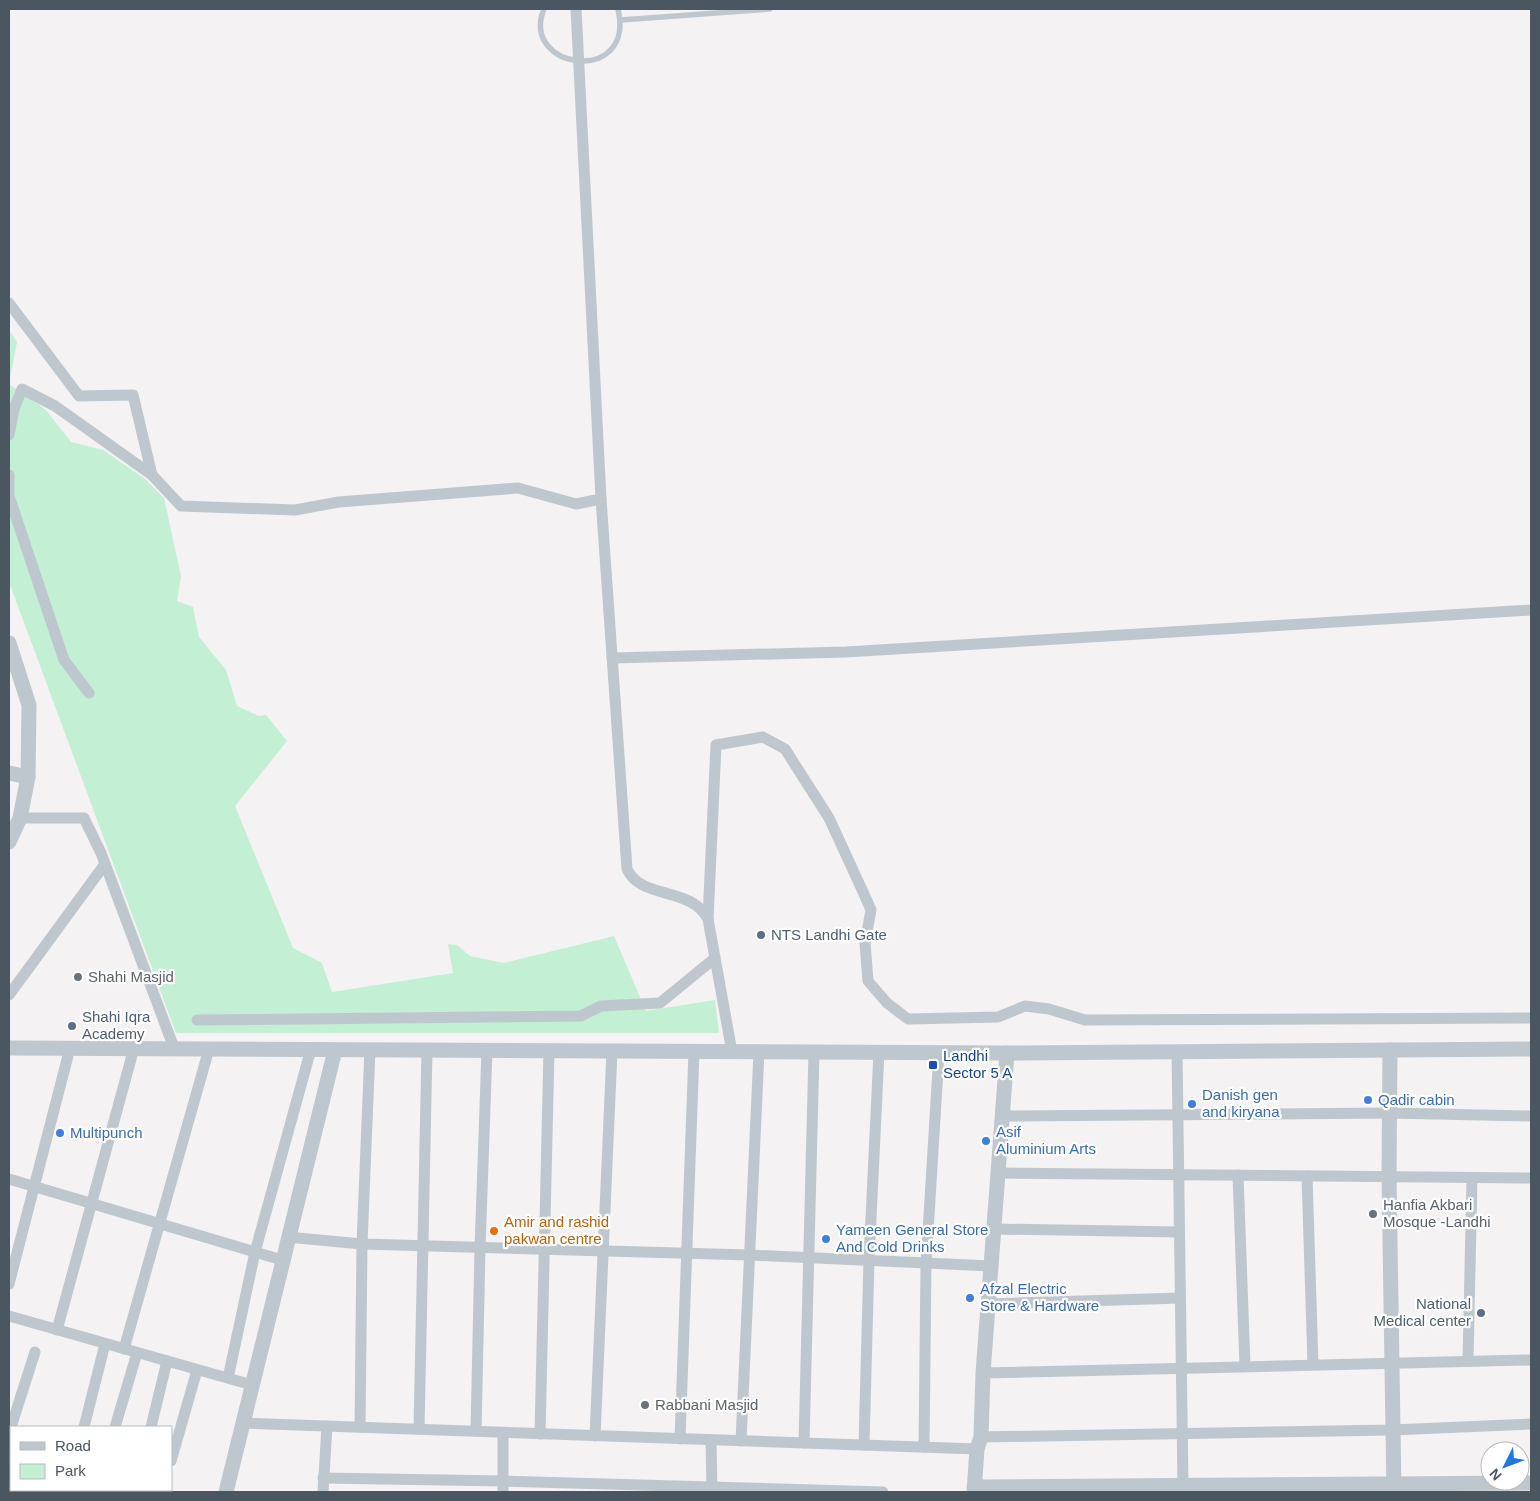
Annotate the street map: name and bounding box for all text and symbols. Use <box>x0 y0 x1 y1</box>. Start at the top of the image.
place label: NTS Landhi Gate <box>771 926 887 943</box>
marker: NTS Landhi Gate <box>755 929 767 941</box>
place label: Shahi Masjid <box>88 968 174 985</box>
marker: Shahi Masjid <box>72 971 84 983</box>
place label: Shahi Iqra Academy <box>82 1008 151 1042</box>
marker: Shahi Iqra Academy <box>66 1020 78 1032</box>
place label: Landhi Sector 5 A <box>943 1047 1012 1081</box>
marker: Landhi Sector 5 A <box>927 1059 939 1071</box>
place label: Danish gen and kiryana <box>1202 1086 1280 1120</box>
place label: Qadir cabin <box>1378 1091 1455 1108</box>
marker: Qadir cabin <box>1362 1094 1374 1106</box>
marker: Danish gen and kiryana <box>1186 1098 1198 1110</box>
place label: Asif Aluminium Arts <box>996 1123 1096 1157</box>
place label: Multipunch <box>70 1124 143 1141</box>
marker: Multipunch <box>54 1127 66 1139</box>
marker: Asif Aluminium Arts <box>980 1135 992 1147</box>
place label: Hanfia Akbari Mosque -Landhi <box>1383 1196 1491 1230</box>
marker: Hanfia Akbari Mosque -Landhi <box>1367 1208 1379 1220</box>
place label: Amir and rashid pakwan centre <box>504 1213 609 1247</box>
place label: Yameen General Store And Cold Drinks <box>836 1221 988 1255</box>
marker: Amir and rashid pakwan centre <box>488 1225 500 1237</box>
marker: Yameen General Store And Cold Drinks <box>820 1233 832 1245</box>
place label: Afzal Electric Store & Hardware <box>980 1280 1099 1314</box>
marker: Afzal Electric Store & Hardware <box>964 1292 976 1304</box>
place label: National Medical center <box>1373 1295 1471 1329</box>
marker: National Medical center <box>1475 1307 1487 1319</box>
place label: Rabbani Masjid <box>655 1396 758 1413</box>
marker: Rabbani Masjid <box>639 1399 651 1411</box>
legend <box>10 1426 172 1491</box>
text: Road <box>55 1437 91 1454</box>
north arrow <box>1480 1441 1530 1491</box>
text: Park <box>55 1462 86 1479</box>
text: N <box>1486 1466 1505 1484</box>

